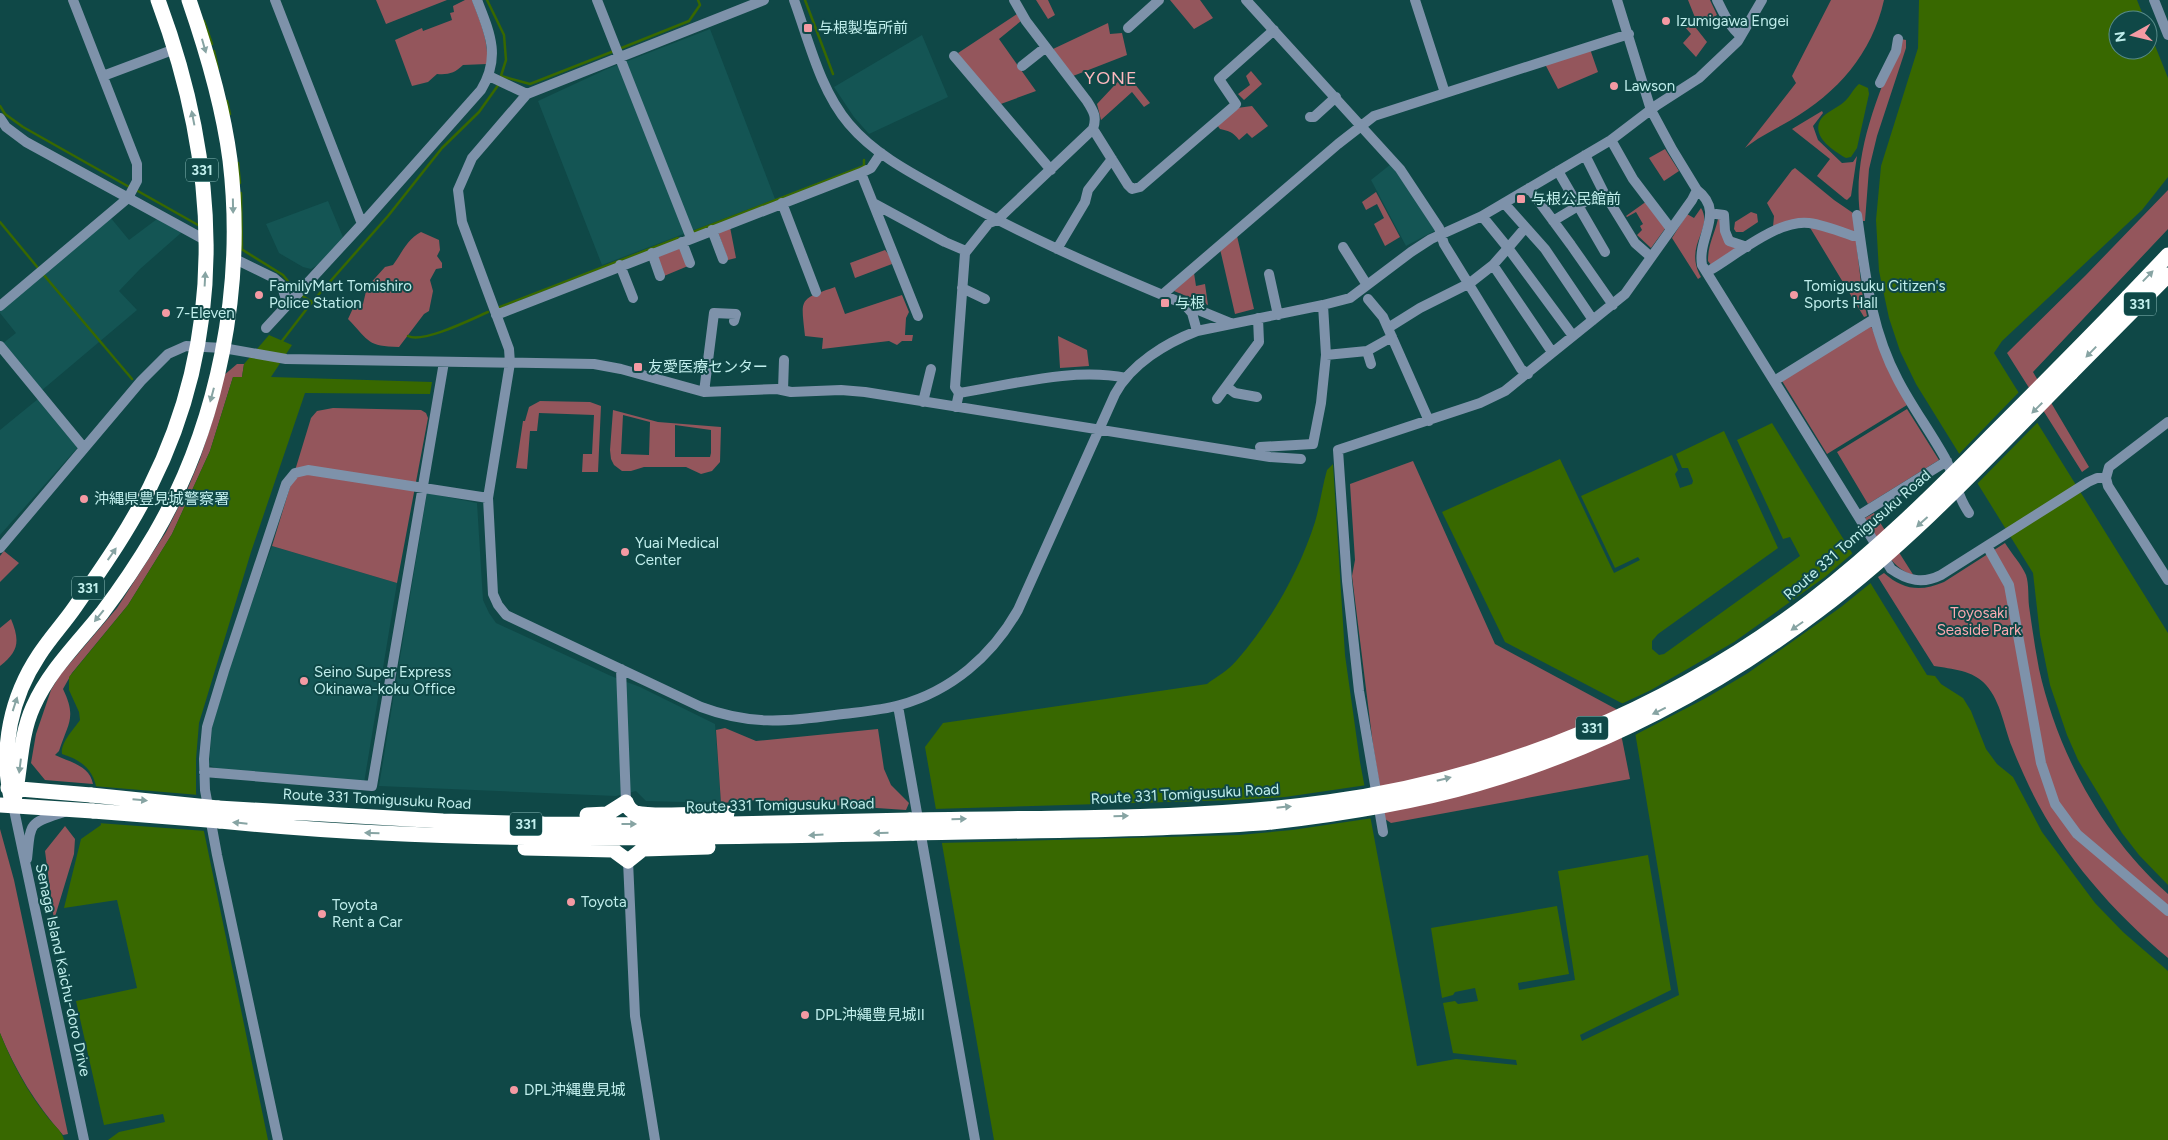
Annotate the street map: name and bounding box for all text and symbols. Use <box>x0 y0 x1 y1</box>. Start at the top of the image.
north arrow <box>2108 10 2158 60</box>
place label: Izumigawa Engei <box>1676 12 1789 30</box>
marker: Izumigawa Engei <box>1660 15 1672 27</box>
place label: 与根製塩所前 <box>818 19 908 37</box>
marker: 与根製塩所前 <box>802 22 814 34</box>
text: N <box>2111 30 2130 43</box>
one-way arrow <box>200 39 208 54</box>
district label: YONE <box>1084 67 1138 89</box>
place label: Lawson <box>1624 77 1675 95</box>
marker: Lawson <box>1608 80 1620 92</box>
one-way arrow <box>189 110 197 126</box>
road number: 331 <box>186 158 218 182</box>
place label: 与根公民館前 <box>1531 190 1621 208</box>
marker: 与根公民館前 <box>1515 193 1527 205</box>
one-way arrow <box>229 198 237 214</box>
one-way arrow <box>2142 270 2154 282</box>
one-way arrow <box>202 271 210 287</box>
place label: FamilyMart Tomishiro Police Station <box>269 277 412 312</box>
place label: Tomigusuku Citizen's Sports Hall <box>1804 277 1946 312</box>
marker: FamilyMart Tomishiro Police Station <box>253 289 265 301</box>
marker: Tomigusuku Citizen's Sports Hall <box>1788 289 1800 301</box>
road number: 331 <box>2124 292 2156 316</box>
place label: 与根 <box>1175 294 1205 312</box>
marker: 与根 <box>1159 297 1171 309</box>
place label: 7-Eleven <box>176 304 235 322</box>
marker: 7-Eleven <box>160 307 172 319</box>
one-way arrow <box>2085 346 2097 358</box>
place label: 友愛医療センター <box>648 358 768 376</box>
marker: 友愛医療センター <box>632 361 644 373</box>
one-way arrow <box>207 388 215 403</box>
one-way arrow <box>2031 401 2043 413</box>
street label: Route 331 Tomigusuku Road <box>1780 466 1934 604</box>
place label: 沖縄県豊見城警察署 <box>94 490 229 508</box>
marker: 沖縄県豊見城警察署 <box>78 493 90 505</box>
one-way arrow <box>1916 517 1928 528</box>
place label: Yuai Medical Center <box>635 534 719 569</box>
marker: Yuai Medical Center <box>619 546 631 558</box>
one-way arrow <box>107 547 117 560</box>
road number: 331 <box>72 576 104 600</box>
park label: Toyosaki Seaside Park <box>1937 604 2022 639</box>
one-way arrow <box>93 609 104 622</box>
one-way arrow <box>1790 621 1804 631</box>
place label: Seino Super Express Okinawa-koku Office <box>314 663 455 698</box>
marker: Seino Super Express Okinawa-koku Office <box>298 675 310 687</box>
one-way arrow <box>12 697 20 712</box>
one-way arrow <box>1652 707 1666 715</box>
road number: 331 <box>1576 716 1608 740</box>
one-way arrow <box>16 758 24 774</box>
one-way arrow <box>1436 775 1451 783</box>
street label: Route 331 Tomigusuku Road <box>1090 780 1280 808</box>
street label: Route 331 Tomigusuku Road <box>282 785 472 813</box>
street label: Route 331 Tomigusuku Road <box>685 794 875 816</box>
one-way arrow <box>132 796 148 804</box>
one-way arrow <box>1276 803 1292 811</box>
road number: 331 <box>510 812 542 836</box>
one-way arrow <box>1114 812 1130 820</box>
one-way arrow <box>951 815 967 823</box>
one-way arrow <box>232 819 248 827</box>
one-way arrow <box>621 821 637 829</box>
one-way arrow <box>363 828 379 836</box>
one-way arrow <box>872 830 888 838</box>
one-way arrow <box>808 832 824 840</box>
street label: Senaga Island Kaichu-doro Drive <box>32 862 94 1078</box>
place label: Toyota <box>581 893 627 911</box>
place label: Toyota Rent a Car <box>332 896 402 931</box>
marker: Toyota <box>565 896 577 908</box>
marker: Toyota Rent a Car <box>316 908 328 920</box>
place label: DPL沖縄豊見城II <box>815 1006 925 1024</box>
marker: DPL沖縄豊見城II <box>799 1009 811 1021</box>
place label: DPL沖縄豊見城 <box>524 1081 626 1099</box>
marker: DPL沖縄豊見城 <box>508 1084 520 1096</box>

